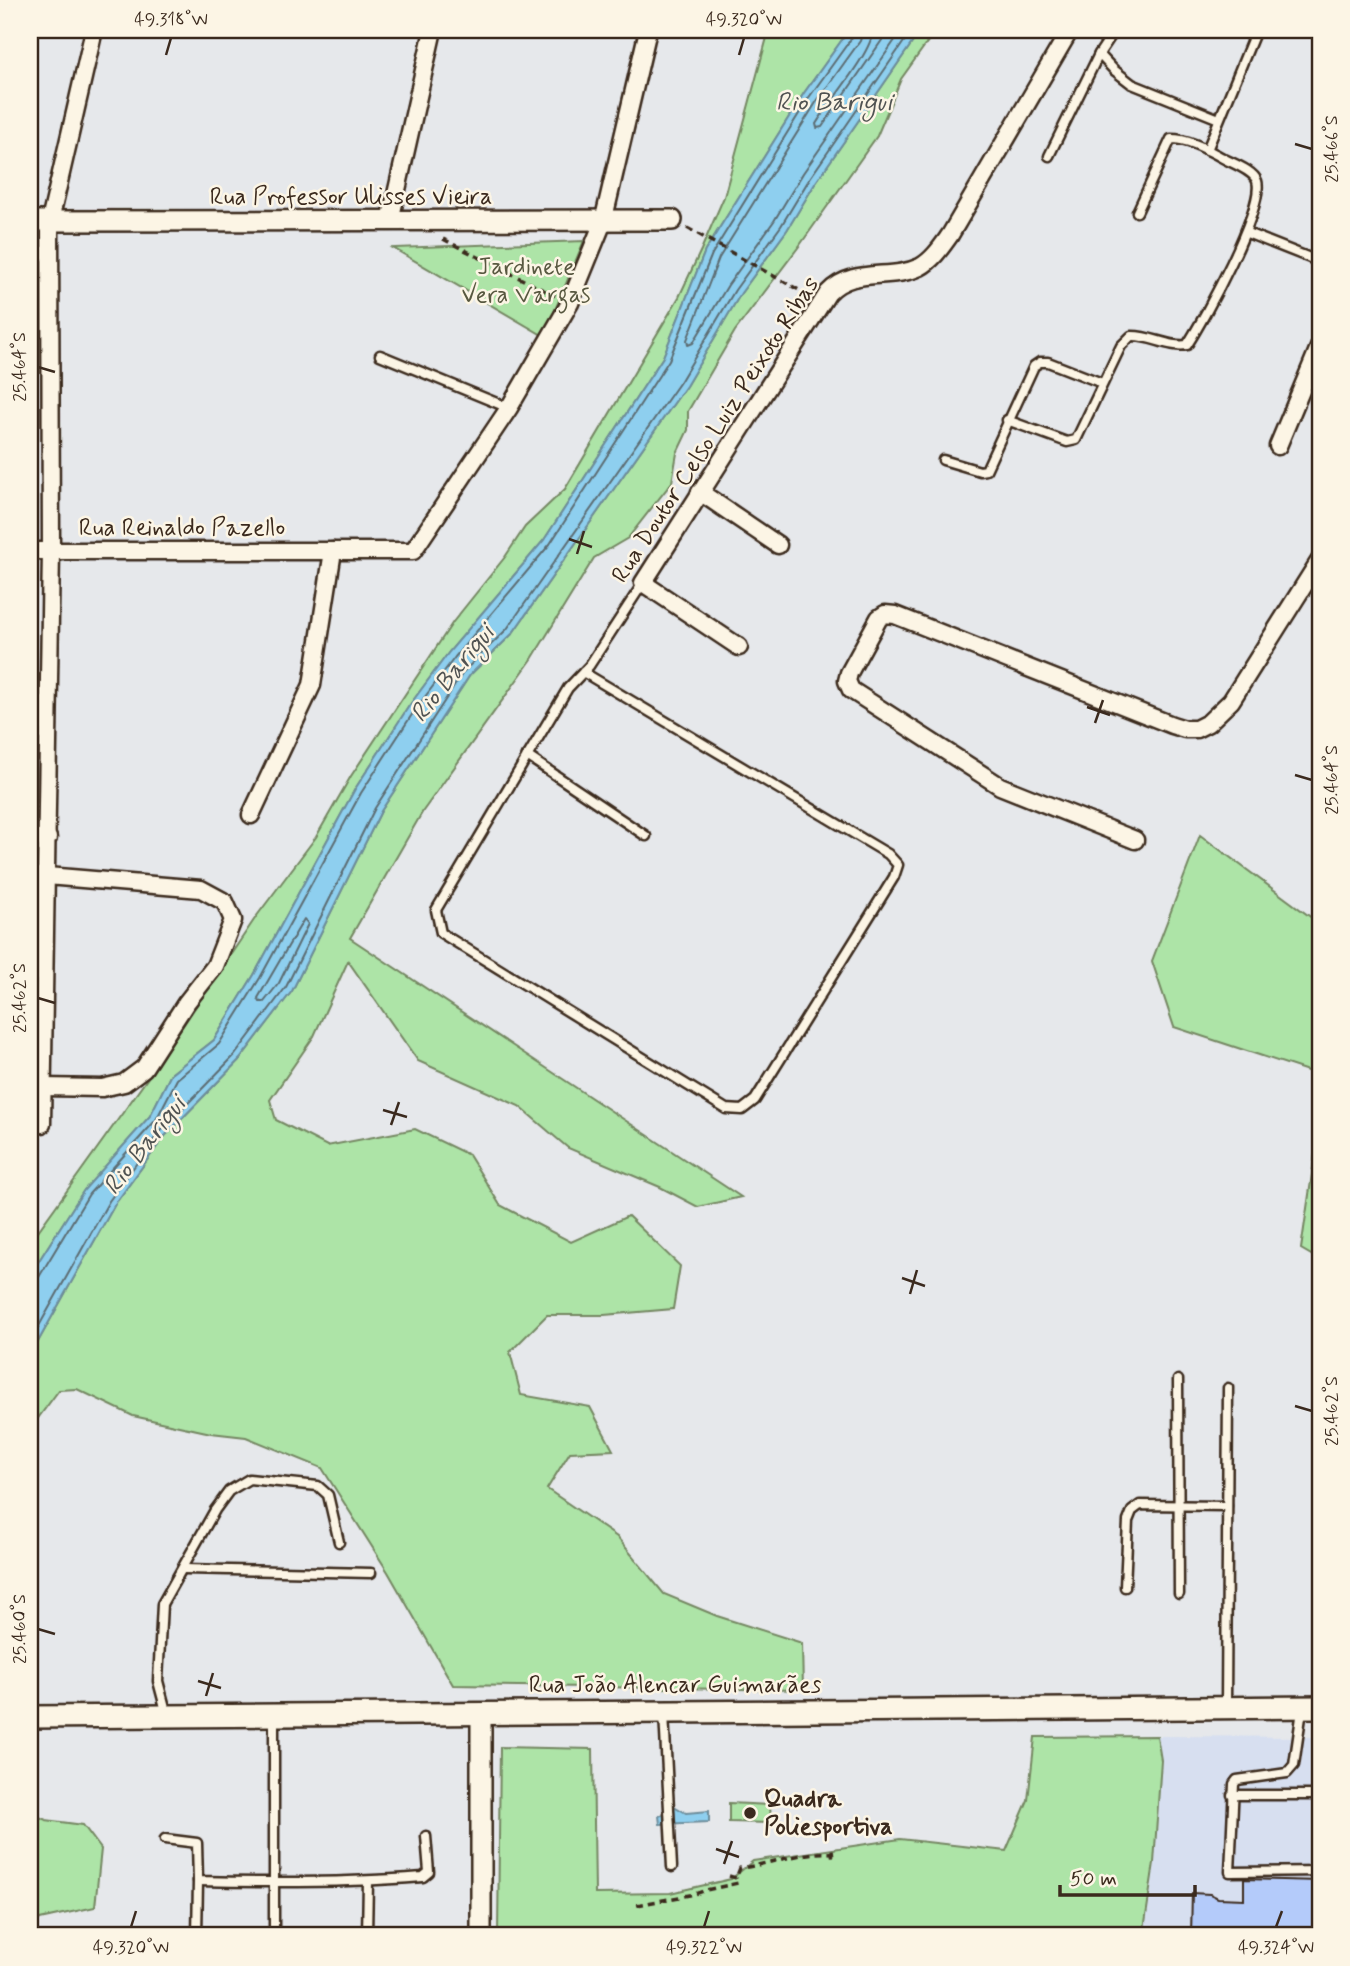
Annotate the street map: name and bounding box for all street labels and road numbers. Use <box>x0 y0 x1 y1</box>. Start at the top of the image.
street label: Rua Professor Ulisses Vieira <box>210 182 492 213</box>
street label: Rua Doutor Celso Luiz Peixoto Ribas <box>605 271 827 589</box>
street label: Rua Reinaldo Pazello <box>79 513 285 544</box>
street label: Rua João Alencar Guimarães <box>529 1670 822 1701</box>

